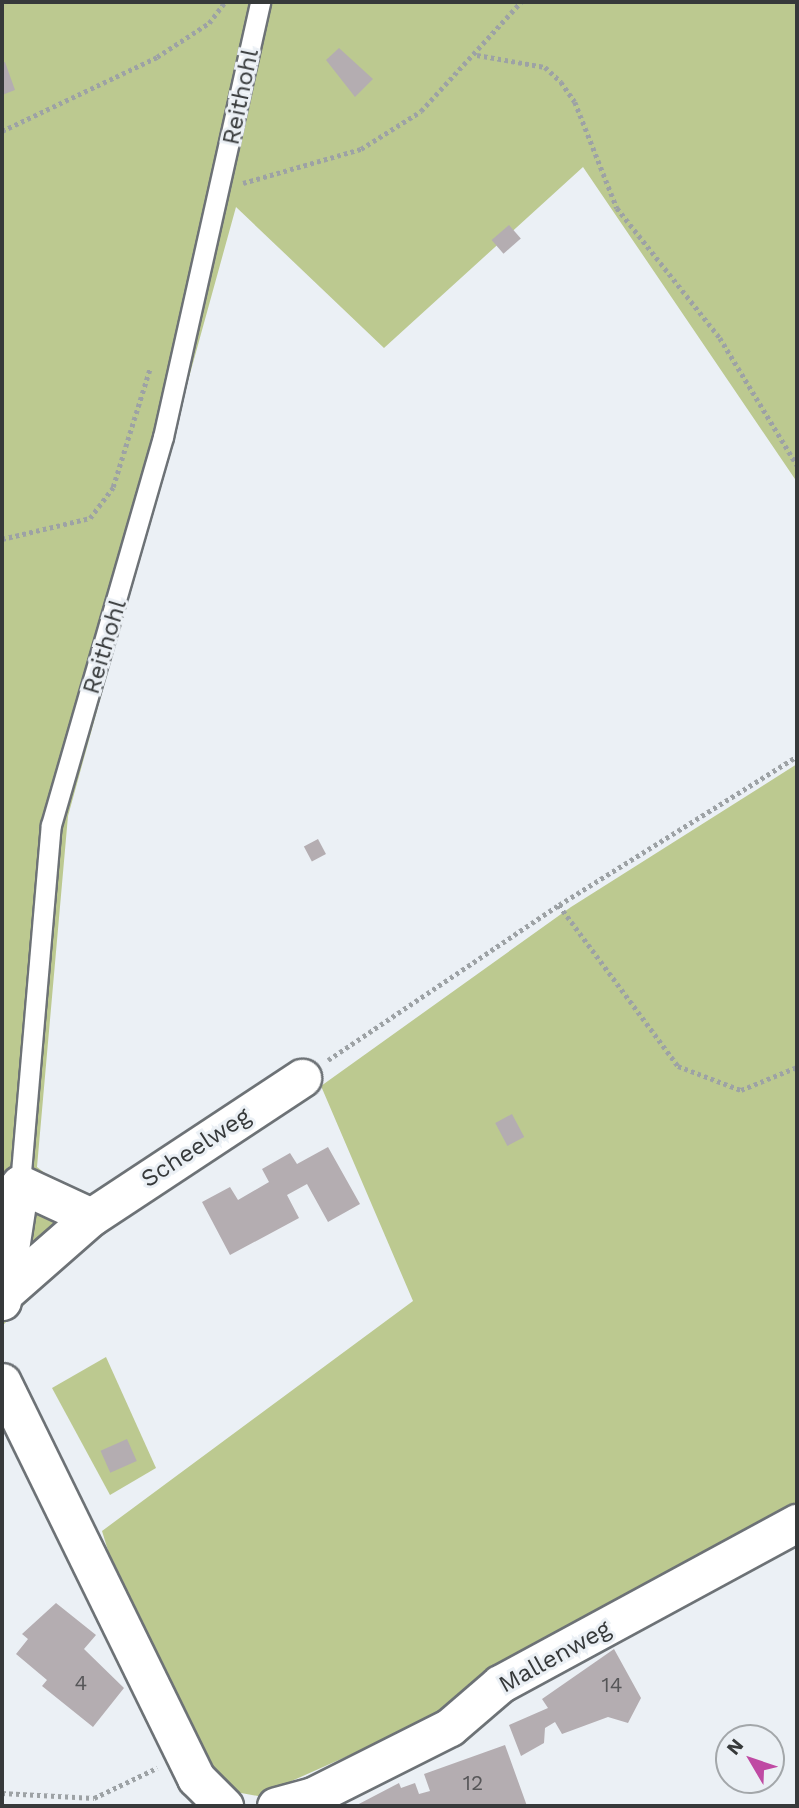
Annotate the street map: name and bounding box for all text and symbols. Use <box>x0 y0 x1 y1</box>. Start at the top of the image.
street label: Reithohl <box>217 46 265 148</box>
street label: Reithohl <box>77 596 133 698</box>
street label: Scheelweg <box>136 1102 256 1194</box>
street label: Mallenweg <box>494 1614 616 1700</box>
house number: 4 <box>75 1670 87 1696</box>
house number: 14 <box>601 1672 623 1698</box>
north arrow <box>715 1724 785 1794</box>
text: N <box>721 1734 748 1759</box>
house number: 12 <box>463 1770 483 1796</box>

